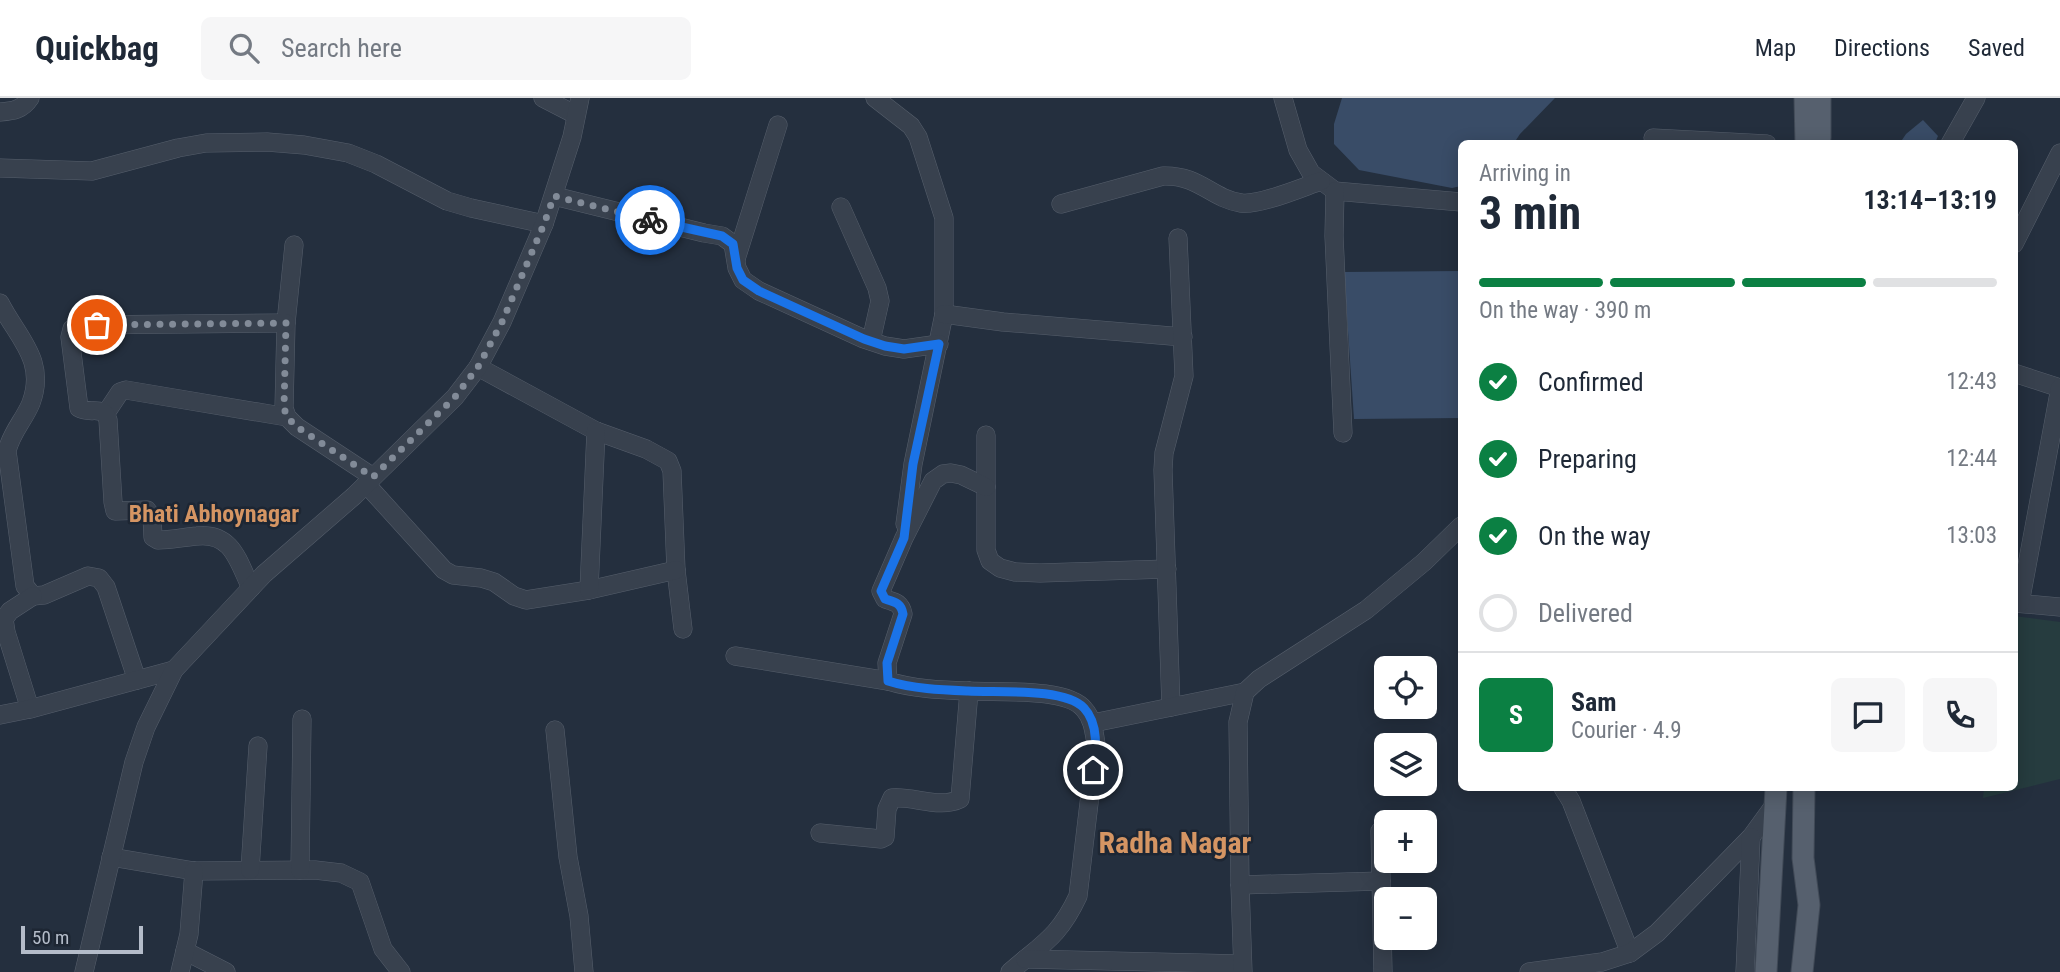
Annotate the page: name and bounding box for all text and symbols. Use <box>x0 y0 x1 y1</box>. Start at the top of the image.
search box <box>201 17 691 80</box>
text: Quickbag <box>35 29 159 68</box>
icon: search <box>225 29 263 67</box>
text: Search here <box>281 33 402 63</box>
text: Map <box>1755 34 1796 62</box>
text: Directions <box>1834 34 1930 62</box>
text: Saved <box>1968 34 2025 62</box>
text: Arriving in <box>1479 160 1571 187</box>
courier <box>615 185 685 255</box>
text: 13:14–13:19 <box>1863 185 1997 215</box>
text: 3 min <box>1479 186 1581 240</box>
icon: bike <box>631 201 669 239</box>
pin <box>67 295 127 355</box>
text: On the way · 390 m <box>1479 297 1651 324</box>
icon: bag <box>78 306 116 344</box>
icon: check <box>1479 363 1517 401</box>
text: Confirmed <box>1538 367 1644 397</box>
text: 12:43 <box>1946 368 1997 395</box>
icon: check <box>1479 440 1517 478</box>
text: Preparing <box>1538 444 1637 474</box>
text: 12:44 <box>1946 445 1997 472</box>
district label: Bhati Abhoynagar <box>129 500 299 528</box>
icon: check <box>1479 517 1517 555</box>
text: On the way <box>1538 521 1651 551</box>
text: 13:03 <box>1946 522 1997 549</box>
text: Delivered <box>1538 598 1633 628</box>
map controls <box>1374 656 1437 950</box>
button: locate <box>1374 656 1437 719</box>
button: chat <box>1831 678 1905 752</box>
button: phone <box>1923 678 1997 752</box>
text: Sam <box>1571 687 1617 717</box>
text: S <box>1509 700 1523 730</box>
text: Courier · 4.9 <box>1571 717 1682 744</box>
button: layers <box>1374 733 1437 796</box>
pin <box>1063 740 1123 800</box>
icon: home <box>1074 751 1112 789</box>
button: + <box>1374 810 1437 873</box>
district label: Radha Nagar <box>1098 825 1252 860</box>
button: − <box>1374 887 1437 950</box>
scale bar <box>21 923 144 955</box>
text: 50 m <box>32 926 69 949</box>

